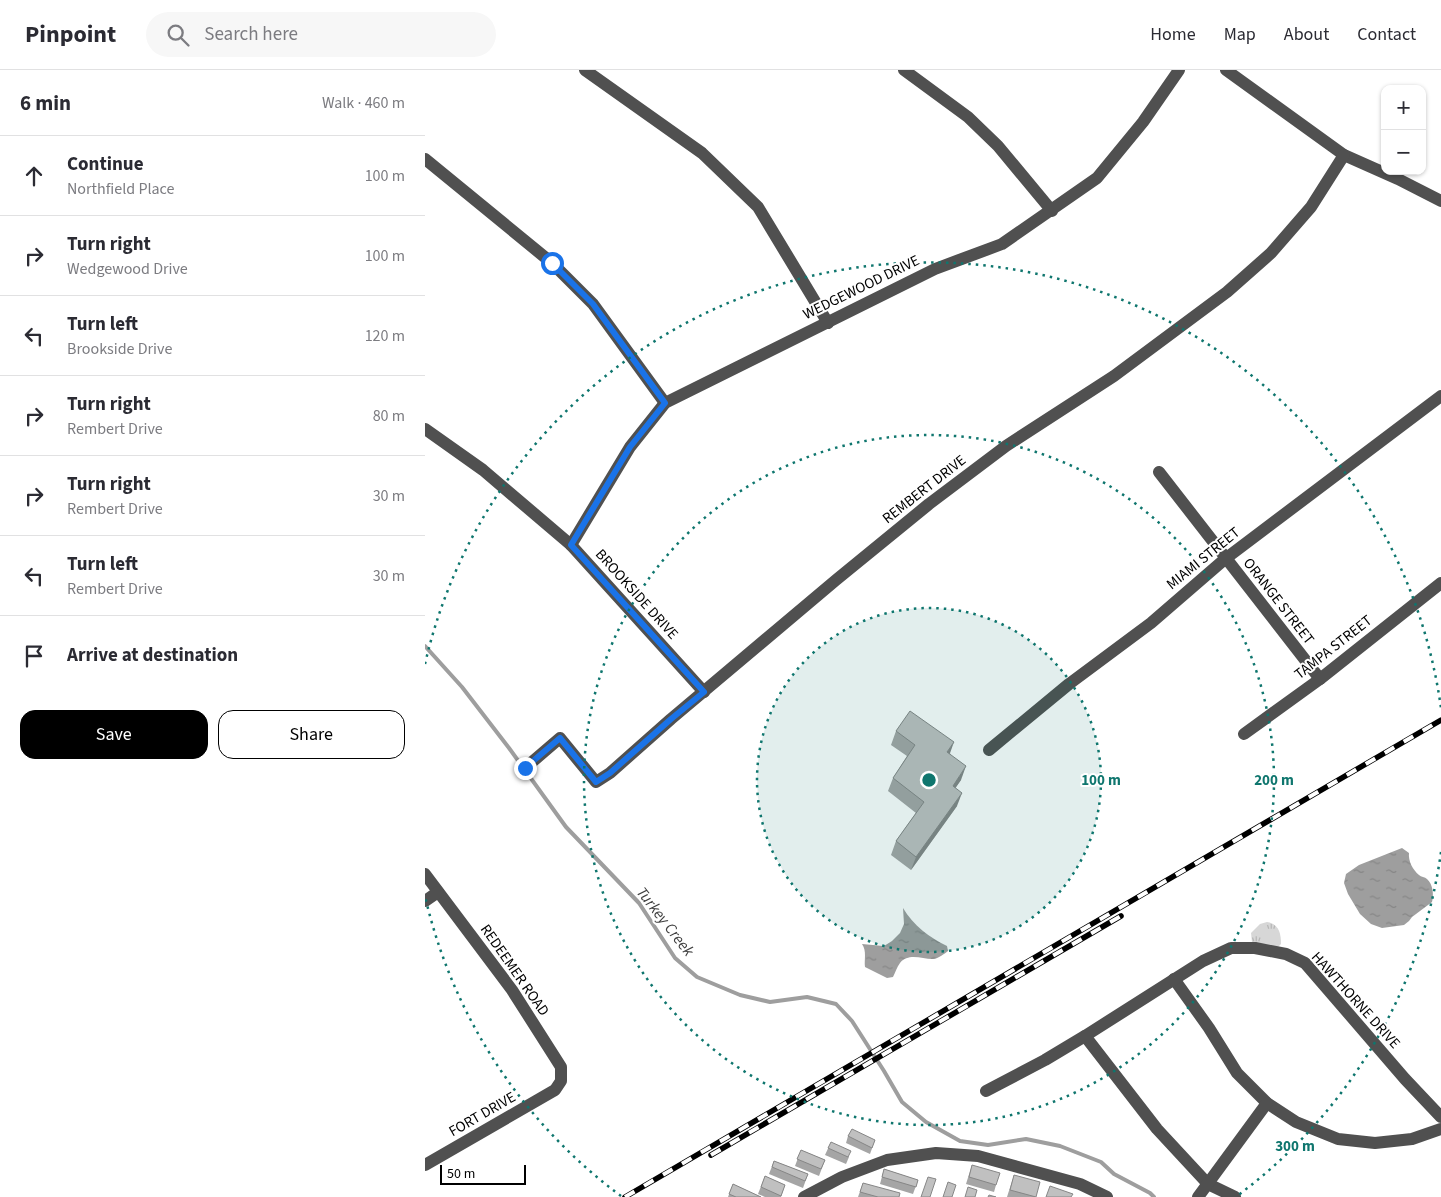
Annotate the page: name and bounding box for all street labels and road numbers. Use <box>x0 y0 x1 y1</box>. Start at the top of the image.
street label: WEDGEWOOD DRIVE <box>799 250 923 325</box>
street label: REMBERT DRIVE <box>878 450 971 529</box>
street label: MIAMI STREET <box>1162 522 1244 595</box>
street label: BROOKSIDE DRIVE <box>590 544 683 644</box>
street label: ORANGE STREET <box>1238 554 1319 649</box>
street label: TAMPA STREET <box>1290 610 1377 684</box>
street label: REDEEMER ROAD <box>475 920 554 1020</box>
street label: HAWTHORNE DRIVE <box>1306 947 1405 1053</box>
street label: FORT DRIVE <box>445 1087 520 1142</box>

